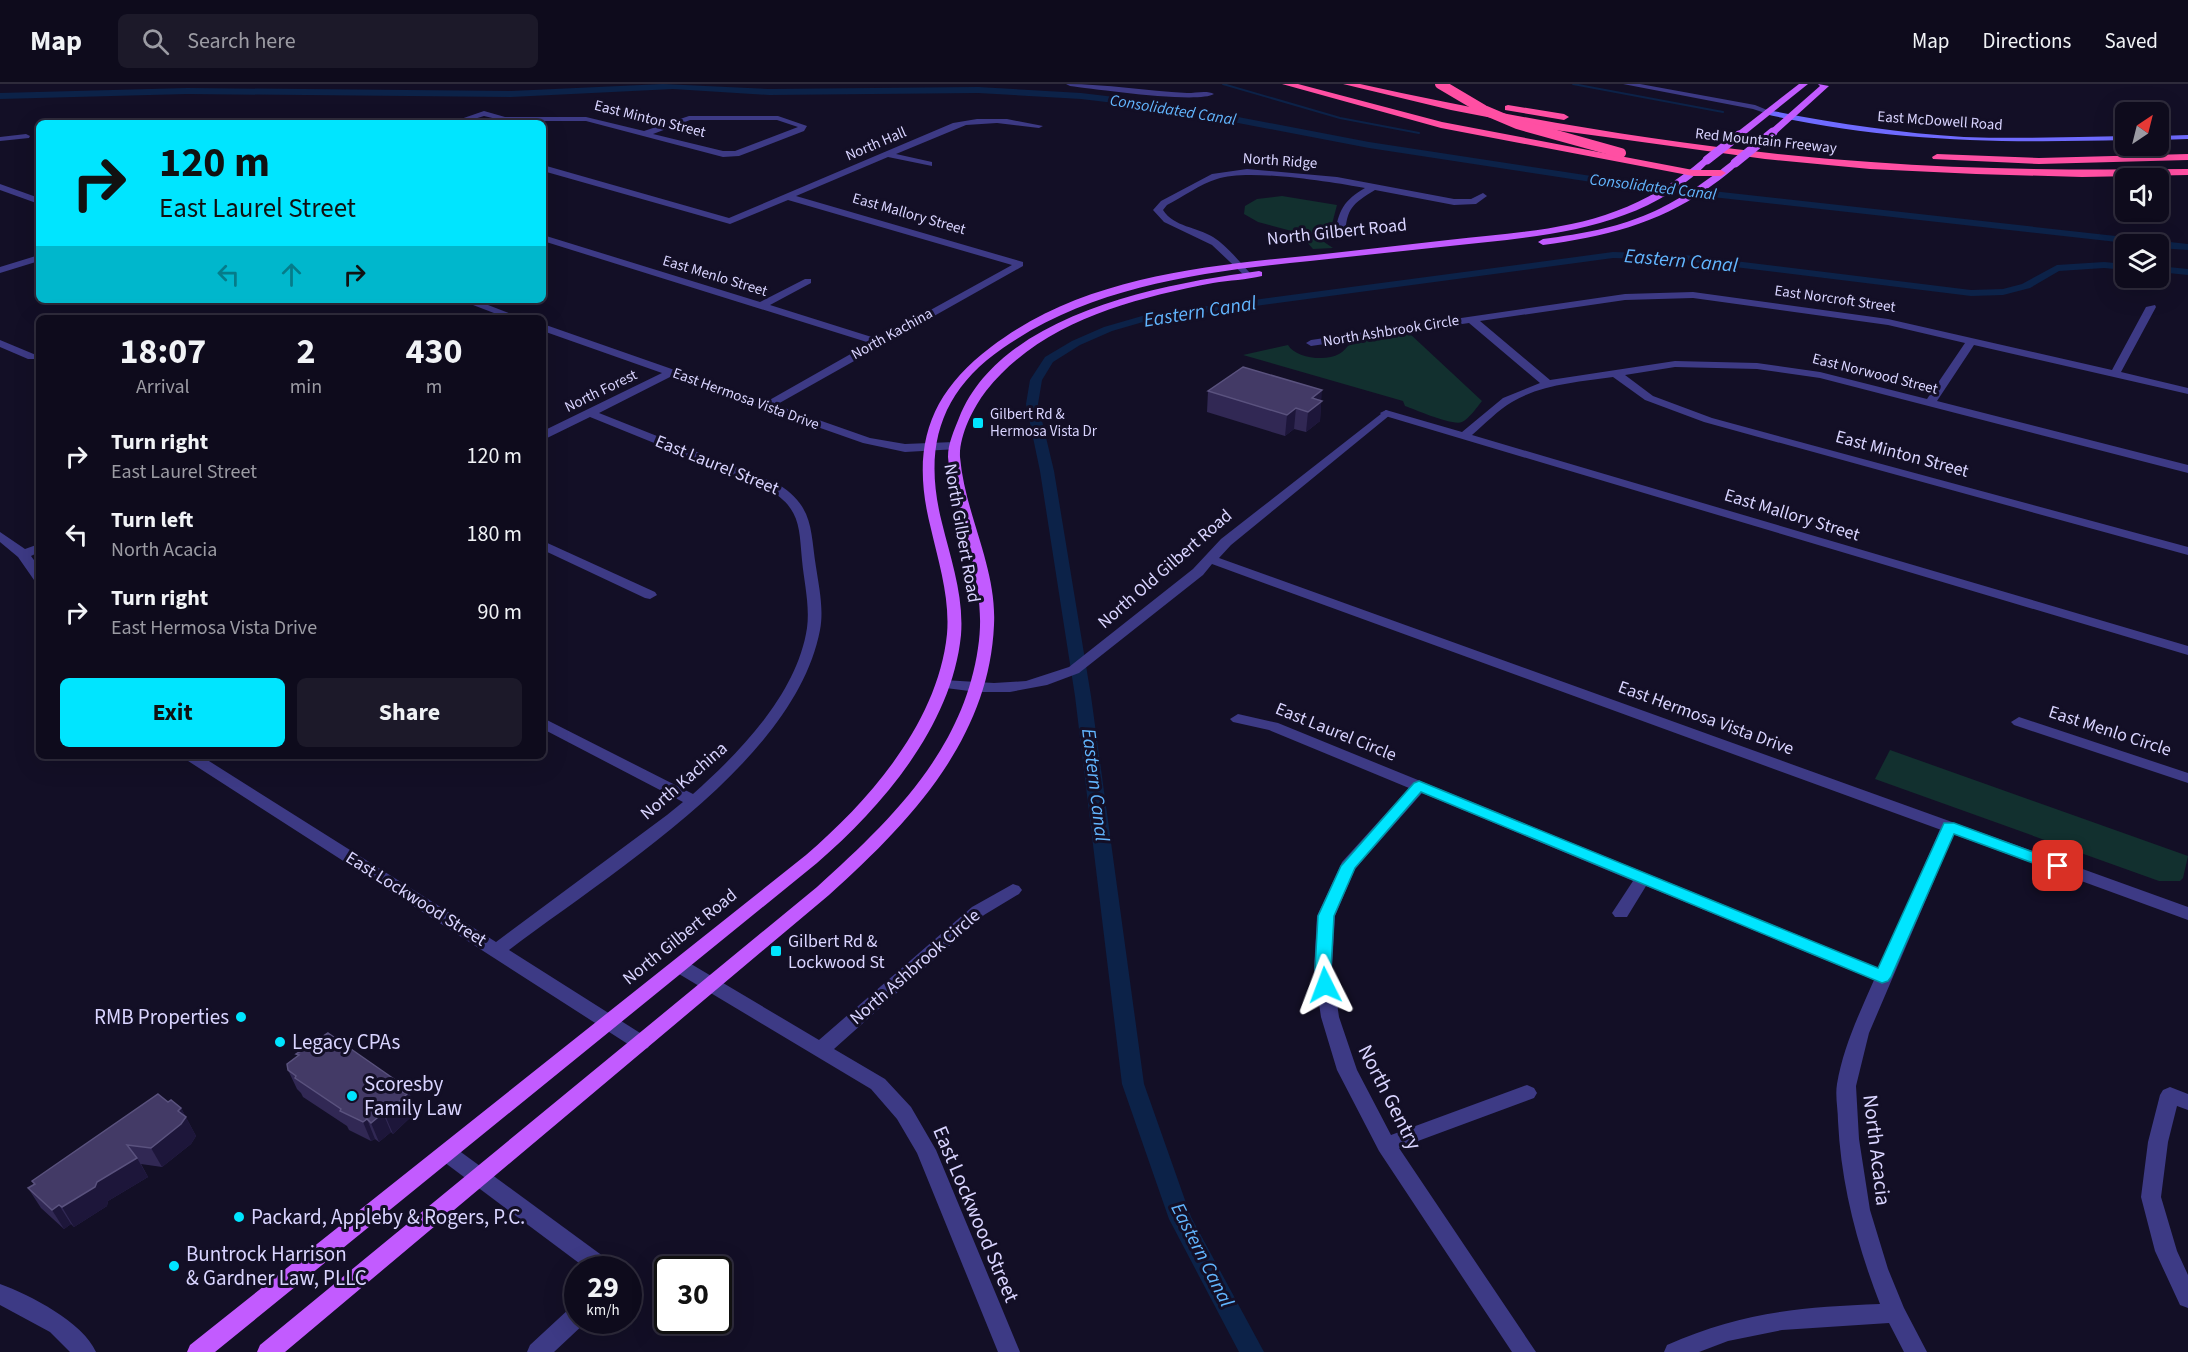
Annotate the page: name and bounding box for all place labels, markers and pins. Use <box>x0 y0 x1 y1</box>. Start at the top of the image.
place label: Gilbert Rd & Hermosa Vista Dr <box>990 404 1098 442</box>
marker: Gilbert Rd & Hermosa Vista Dr <box>971 416 985 430</box>
pin <box>2032 840 2083 891</box>
place label: Gilbert Rd & Lockwood St <box>788 929 885 975</box>
marker: Gilbert Rd & Lockwood St <box>769 944 783 958</box>
place label: RMB Properties <box>94 1002 229 1032</box>
marker: RMB Properties <box>234 1010 248 1024</box>
place label: Legacy CPAs <box>292 1027 400 1057</box>
marker: Legacy CPAs <box>273 1035 287 1049</box>
place label: Scoresby Family Law <box>364 1069 462 1123</box>
marker: Scoresby Family Law <box>345 1089 359 1103</box>
place label: Packard, Appleby & Rogers, P.C. <box>251 1202 525 1232</box>
marker: Packard, Appleby & Rogers, P.C. <box>232 1210 246 1224</box>
place label: Buntrock Harrison & Gardner Law, PLLC <box>186 1239 367 1293</box>
marker: Buntrock Harrison & Gardner Law, PLLC <box>167 1259 181 1273</box>

